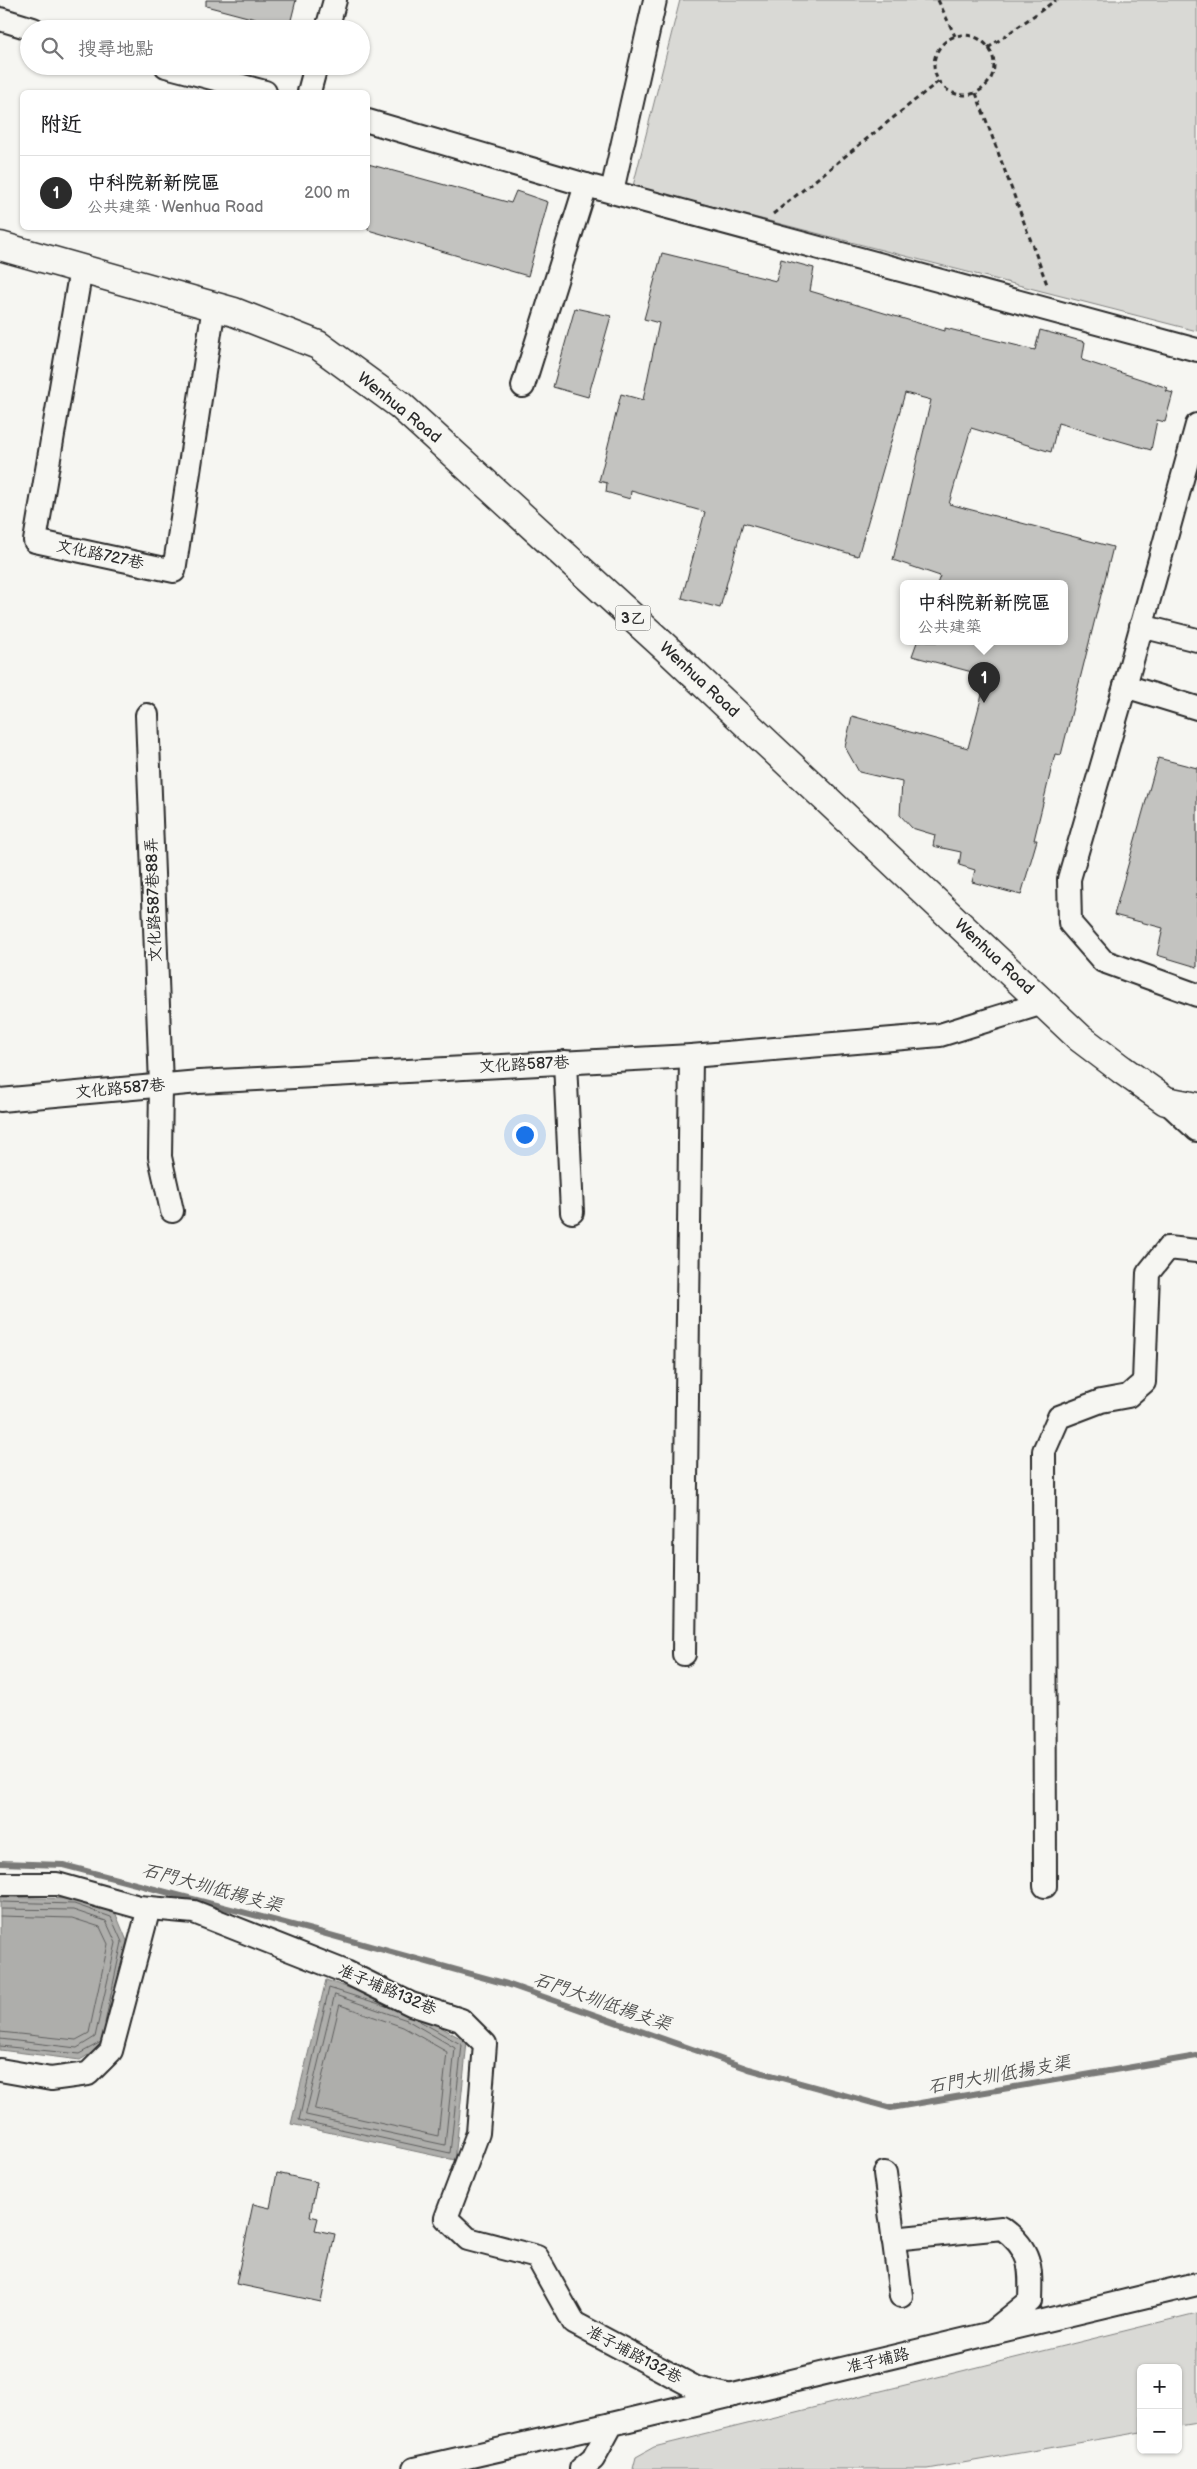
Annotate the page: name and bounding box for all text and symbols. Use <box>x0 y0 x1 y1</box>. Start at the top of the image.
search box <box>20 20 370 75</box>
icon: search <box>38 34 66 62</box>
text: 搜尋地點 <box>78 38 154 61</box>
text: 附近 <box>40 112 82 137</box>
text: 中科院新新院區 <box>87 172 220 195</box>
text: 1 <box>53 184 59 203</box>
text: 200 m <box>304 184 350 203</box>
text: 公共建築 · Wenhua Road <box>87 198 263 217</box>
street label: Wenhua Road <box>353 369 445 447</box>
street label: 文化路727巷 <box>54 536 146 574</box>
popup <box>900 580 1068 645</box>
text: 中科院新新院區 <box>917 592 1051 615</box>
road number: 3乙 <box>616 606 650 630</box>
text: 公共建築 <box>917 618 982 637</box>
street label: Wenhua Road <box>655 638 743 722</box>
pin: 1 <box>968 662 1000 703</box>
street label: 文化路587巷88弄 <box>142 837 166 963</box>
street label: Wenhua Road <box>950 915 1038 999</box>
street label: 文化路587巷 <box>478 1053 570 1077</box>
street label: 文化路587巷 <box>74 1076 166 1102</box>
your location <box>512 1122 538 1148</box>
water label: 石門大圳低揚支渠 <box>140 1859 286 1917</box>
street label: 准子埔路132巷 <box>335 1961 439 2019</box>
water label: 石門大圳低揚支渠 <box>531 1969 675 2036</box>
water label: 石門大圳低揚支渠 <box>926 2052 1074 2098</box>
street label: 准子埔路132巷 <box>583 2322 685 2388</box>
street label: 准子埔路 <box>845 2345 911 2377</box>
map controls <box>1137 2364 1182 2454</box>
button: + <box>1137 2364 1182 2409</box>
button: − <box>1137 2409 1182 2454</box>

